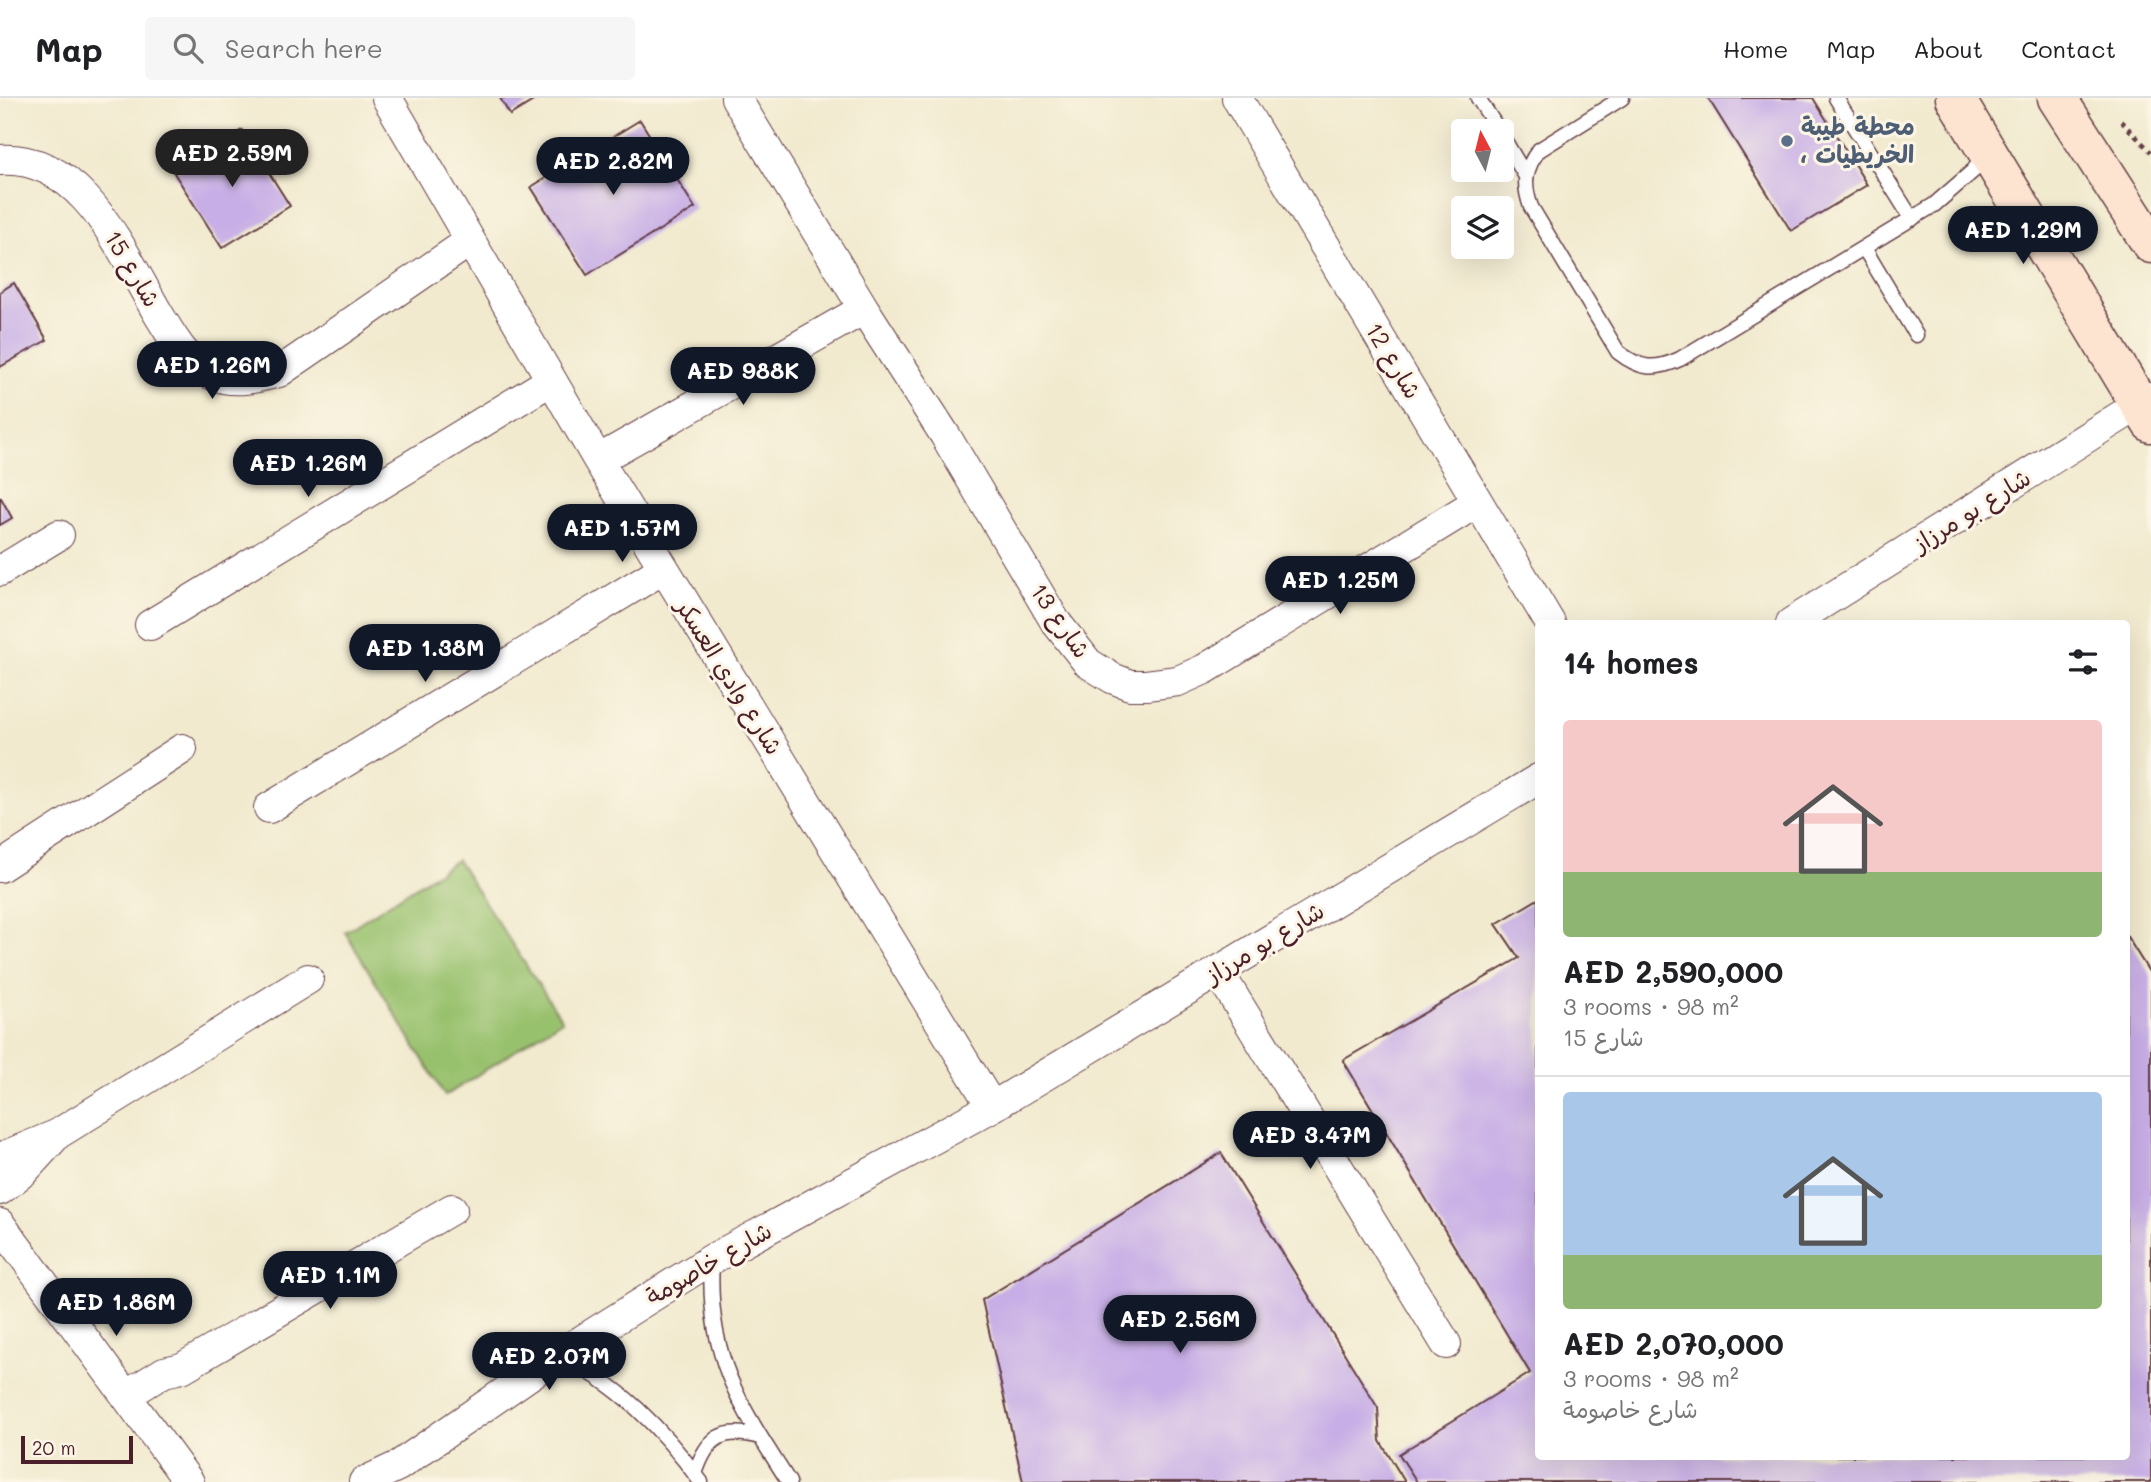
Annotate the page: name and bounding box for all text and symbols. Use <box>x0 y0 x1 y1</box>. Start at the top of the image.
search box <box>145 17 635 80</box>
text: Map <box>35 27 103 70</box>
icon: search <box>169 29 207 67</box>
text: Search here <box>225 31 383 65</box>
text: Home <box>1723 33 1788 64</box>
text: Map <box>1826 33 1875 64</box>
text: About <box>1913 33 1983 64</box>
text: Contact <box>2021 33 2116 64</box>
place label: محطة طيبة ، الخريطيات <box>1801 110 1915 169</box>
north arrow <box>1451 119 1514 182</box>
map controls <box>1451 119 1514 259</box>
pin: AED 2.59M <box>152 130 312 189</box>
marker: محطة طيبة ، الخريطيات <box>1779 133 1795 149</box>
text: AED 2.59M <box>171 137 293 167</box>
pin: AED 2.82M <box>533 138 693 197</box>
text: AED 2.82M <box>552 145 674 175</box>
button: layers <box>1451 196 1514 259</box>
pin: AED 1.29M <box>1943 206 2103 266</box>
text: AED 1.29M <box>1964 214 2082 244</box>
street label: شارع 15 <box>96 224 168 314</box>
street label: شارع 12 <box>1357 316 1429 406</box>
pin: AED 1.26M <box>132 342 292 401</box>
pin: AED 988K <box>671 348 815 407</box>
text: AED 1.26M <box>153 349 271 379</box>
text: AED 988K <box>687 355 800 385</box>
pin: AED 1.26M <box>228 440 388 499</box>
text: AED 1.26M <box>249 447 367 477</box>
street label: شارع بو مرزاز <box>1905 461 2038 562</box>
pin: AED 1.57M <box>542 504 702 564</box>
text: AED 1.57M <box>563 512 681 542</box>
pin: AED 1.25M <box>1260 556 1420 616</box>
text: AED 1.25M <box>1281 564 1399 594</box>
street label: شارع 13 <box>1022 577 1098 665</box>
street label: شارع وادي العسكر <box>666 591 791 761</box>
pin: AED 1.38M <box>345 624 505 684</box>
text: AED 1.38M <box>365 632 485 662</box>
text: 14 homes <box>1563 642 1699 682</box>
icon: filters <box>2064 643 2102 681</box>
icon: home <box>1770 766 1896 892</box>
street label: شارع بو مرزاز <box>1197 894 1331 993</box>
text: AED 2,590,000 <box>1563 951 1783 991</box>
text: 3 rooms · 98 m² <box>1563 991 1739 1021</box>
text: شارع 15 <box>1563 1022 1644 1052</box>
pin: AED 3.47M <box>1230 1112 1390 1171</box>
text: AED 3.47M <box>1249 1119 1371 1149</box>
icon: home <box>1770 1138 1896 1264</box>
street label: شارع خاصومة <box>640 1214 778 1314</box>
pin: AED 1.1M <box>258 1252 402 1311</box>
text: AED 1.1M <box>279 1259 381 1289</box>
pin: AED 1.86M <box>36 1278 196 1338</box>
text: AED 1.86M <box>56 1286 176 1316</box>
pin: AED 2.56M <box>1100 1296 1260 1355</box>
text: AED 2.56M <box>1119 1303 1241 1333</box>
text: AED 2,070,000 <box>1563 1323 1784 1363</box>
pin: AED 2.07M <box>469 1332 629 1392</box>
text: AED 2.07M <box>488 1340 610 1370</box>
text: 3 rooms · 98 m² <box>1563 1363 1739 1393</box>
text: شارع خاصومة <box>1563 1394 1698 1424</box>
scale bar <box>21 1433 133 1465</box>
text: 20 m <box>32 1435 76 1460</box>

